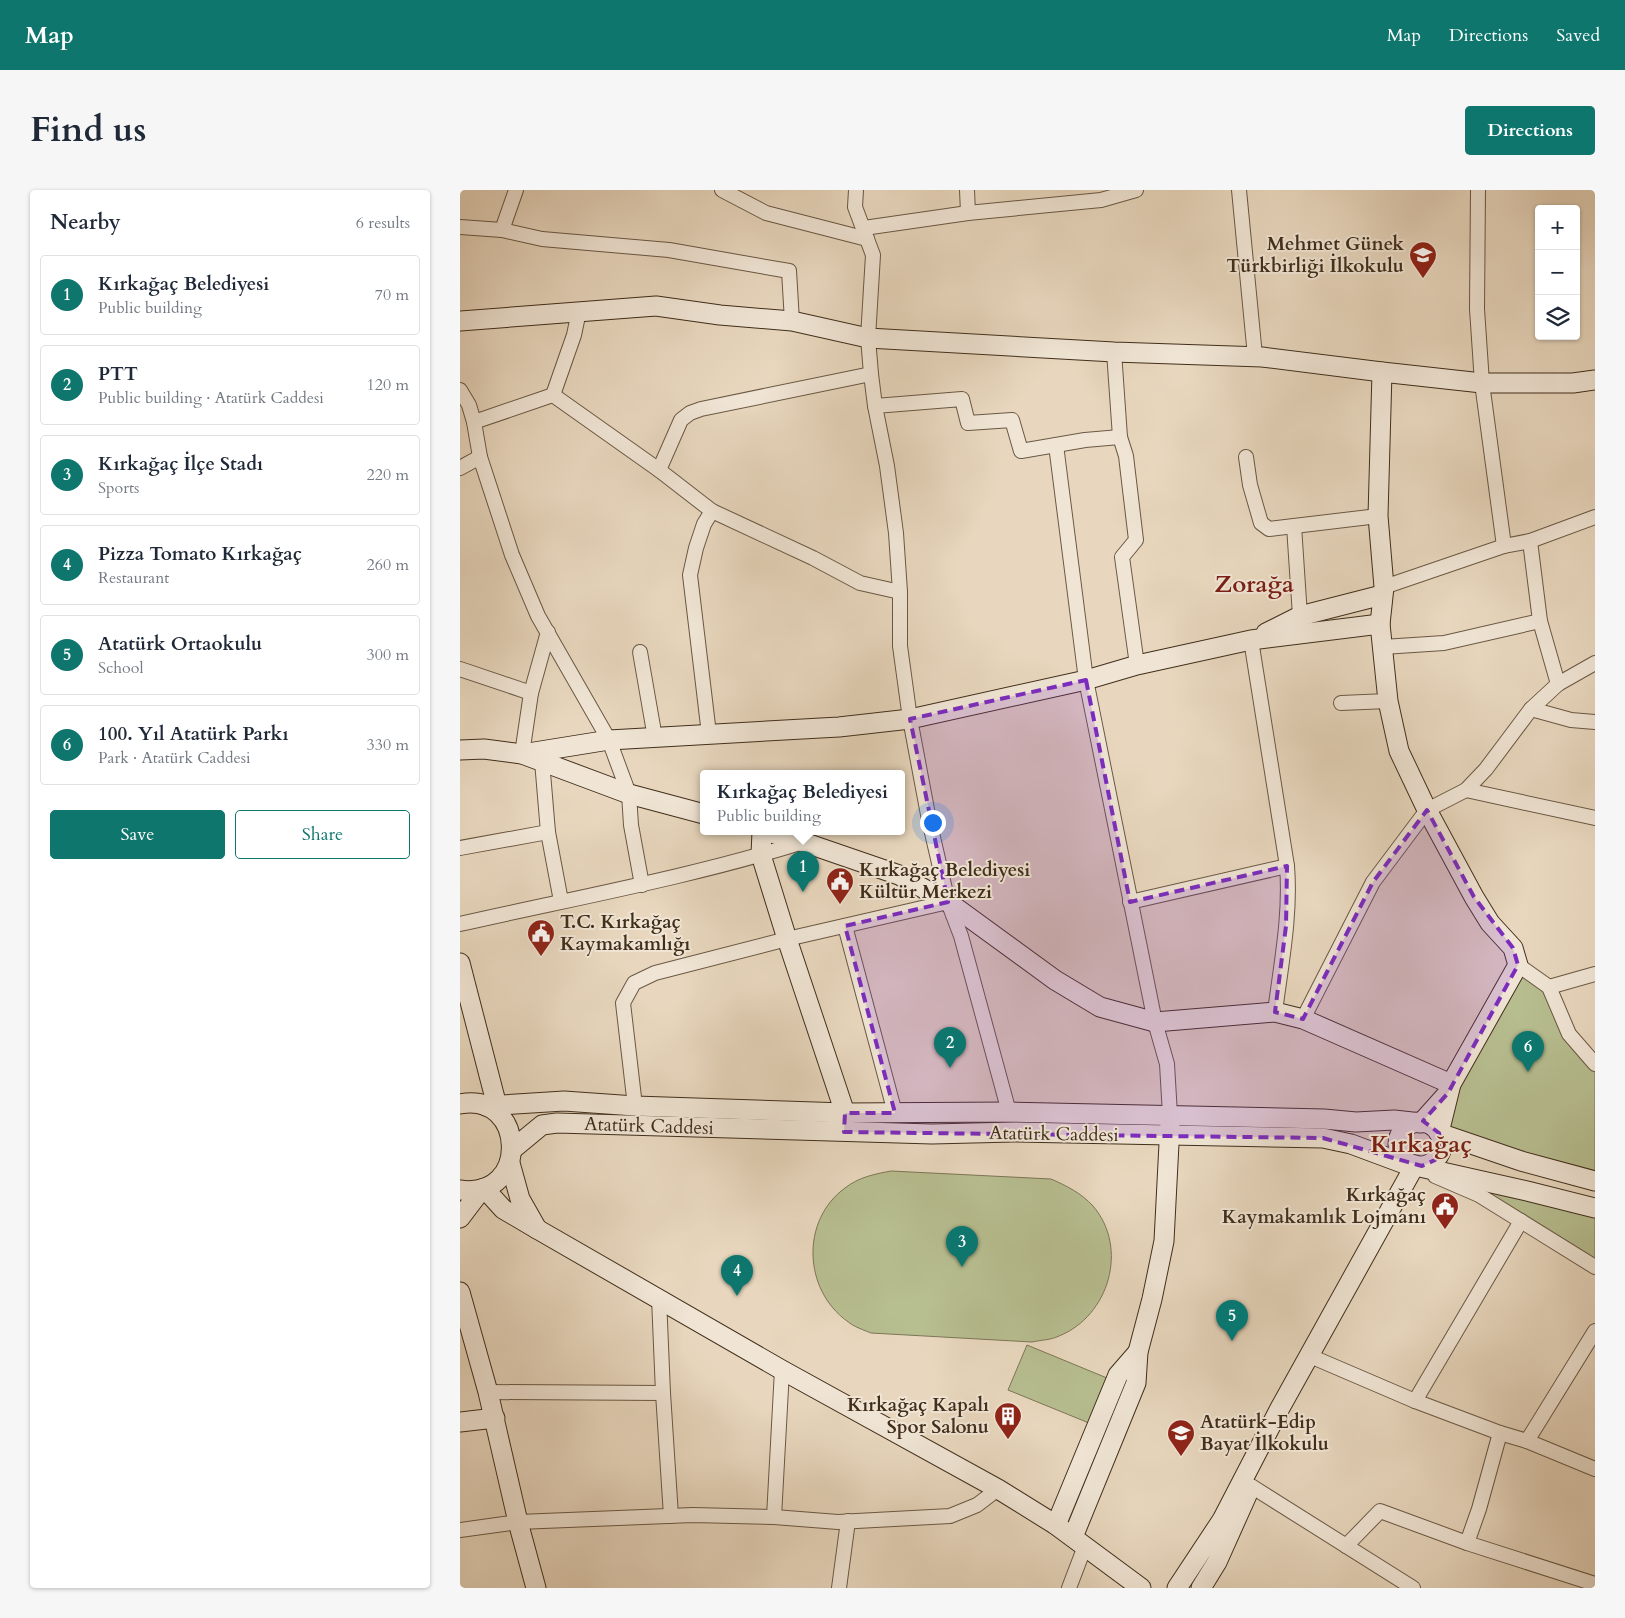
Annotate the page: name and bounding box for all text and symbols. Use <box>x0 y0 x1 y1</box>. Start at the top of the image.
text: Map <box>25 19 74 52</box>
text: Map <box>1387 23 1421 48</box>
text: Directions <box>1449 23 1528 48</box>
text: Saved <box>1556 23 1600 48</box>
text: Find us <box>30 106 146 154</box>
button: Directions <box>1465 106 1595 155</box>
map controls <box>1535 205 1580 340</box>
button: + <box>1535 205 1580 250</box>
text: Nearby <box>50 208 121 237</box>
text: 6 results <box>356 212 410 234</box>
place label: Mehmet Günek Türkbirliği İlkokulu <box>1226 231 1404 279</box>
school or university icon: Mehmet Günek Türkbirliği İlkokulu <box>1408 240 1438 279</box>
button: − <box>1535 250 1580 295</box>
text: Kırkağaç Belediyesi <box>98 271 269 297</box>
text: 1 <box>63 284 71 306</box>
text: 70 m <box>375 284 409 306</box>
button: layers <box>1535 295 1580 340</box>
text: Public building <box>98 297 202 319</box>
text: PTT <box>98 361 138 387</box>
text: 2 <box>63 374 71 396</box>
text: 120 m <box>367 374 409 396</box>
text: Public building · Atatürk Caddesi <box>98 387 324 409</box>
text: Kırkağaç İlçe Stadı <box>98 451 263 477</box>
text: 3 <box>63 464 71 486</box>
text: 220 m <box>367 464 409 486</box>
text: Sports <box>98 477 139 499</box>
text: Pizza Tomato Kırkağaç <box>98 541 302 567</box>
text: 4 <box>63 554 71 576</box>
text: 260 m <box>367 554 409 576</box>
text: Restaurant <box>98 567 169 589</box>
district label: Zorağa <box>1214 568 1294 601</box>
text: Atatürk Ortaokulu <box>98 631 262 657</box>
text: 5 <box>63 644 71 666</box>
text: 300 m <box>367 644 409 666</box>
text: School <box>98 657 143 679</box>
text: 100. Yıl Atatürk Parkı <box>98 721 289 747</box>
text: 6 <box>63 734 71 756</box>
text: 330 m <box>367 734 409 756</box>
text: Park · Atatürk Caddesi <box>98 747 251 769</box>
popup <box>700 770 905 835</box>
text: Kırkağaç Belediyesi <box>717 779 888 805</box>
text: Public building <box>717 805 821 827</box>
button: Save <box>50 810 225 859</box>
button: Share <box>235 810 410 859</box>
your location <box>920 810 946 836</box>
pin: 1 <box>787 851 819 892</box>
place label: Kırkağaç Belediyesi Kültür Merkezi <box>859 857 1030 905</box>
public building icon: Kırkağaç Belediyesi Kültür Merkezi <box>825 866 855 905</box>
place label: T.C. Kırkağaç Kaymakamlığı <box>560 909 690 957</box>
public building icon: T.C. Kırkağaç Kaymakamlığı <box>526 918 556 957</box>
pin: 2 <box>934 1027 966 1068</box>
pin: 6 <box>1512 1031 1544 1072</box>
street label: Atatürk Caddesi <box>584 1111 714 1141</box>
street label: Atatürk Caddesi <box>989 1120 1119 1148</box>
district label: Kırkağaç <box>1370 1128 1472 1161</box>
place label: Kırkağaç Kaymakamlık Lojmanı <box>1222 1182 1426 1230</box>
public building icon: Kırkağaç Kaymakamlık Lojmanı <box>1430 1191 1460 1230</box>
pin: 3 <box>946 1226 978 1267</box>
pin: 4 <box>721 1255 753 1296</box>
pin: 5 <box>1216 1300 1248 1341</box>
place label: Kırkağaç Kapalı Spor Salonu <box>847 1392 989 1440</box>
building icon: Kırkağaç Kapalı Spor Salonu <box>993 1401 1023 1440</box>
place label: Atatürk-Edip Bayat İlkokulu <box>1200 1409 1329 1457</box>
school or university icon: Atatürk-Edip Bayat İlkokulu <box>1166 1418 1196 1457</box>

